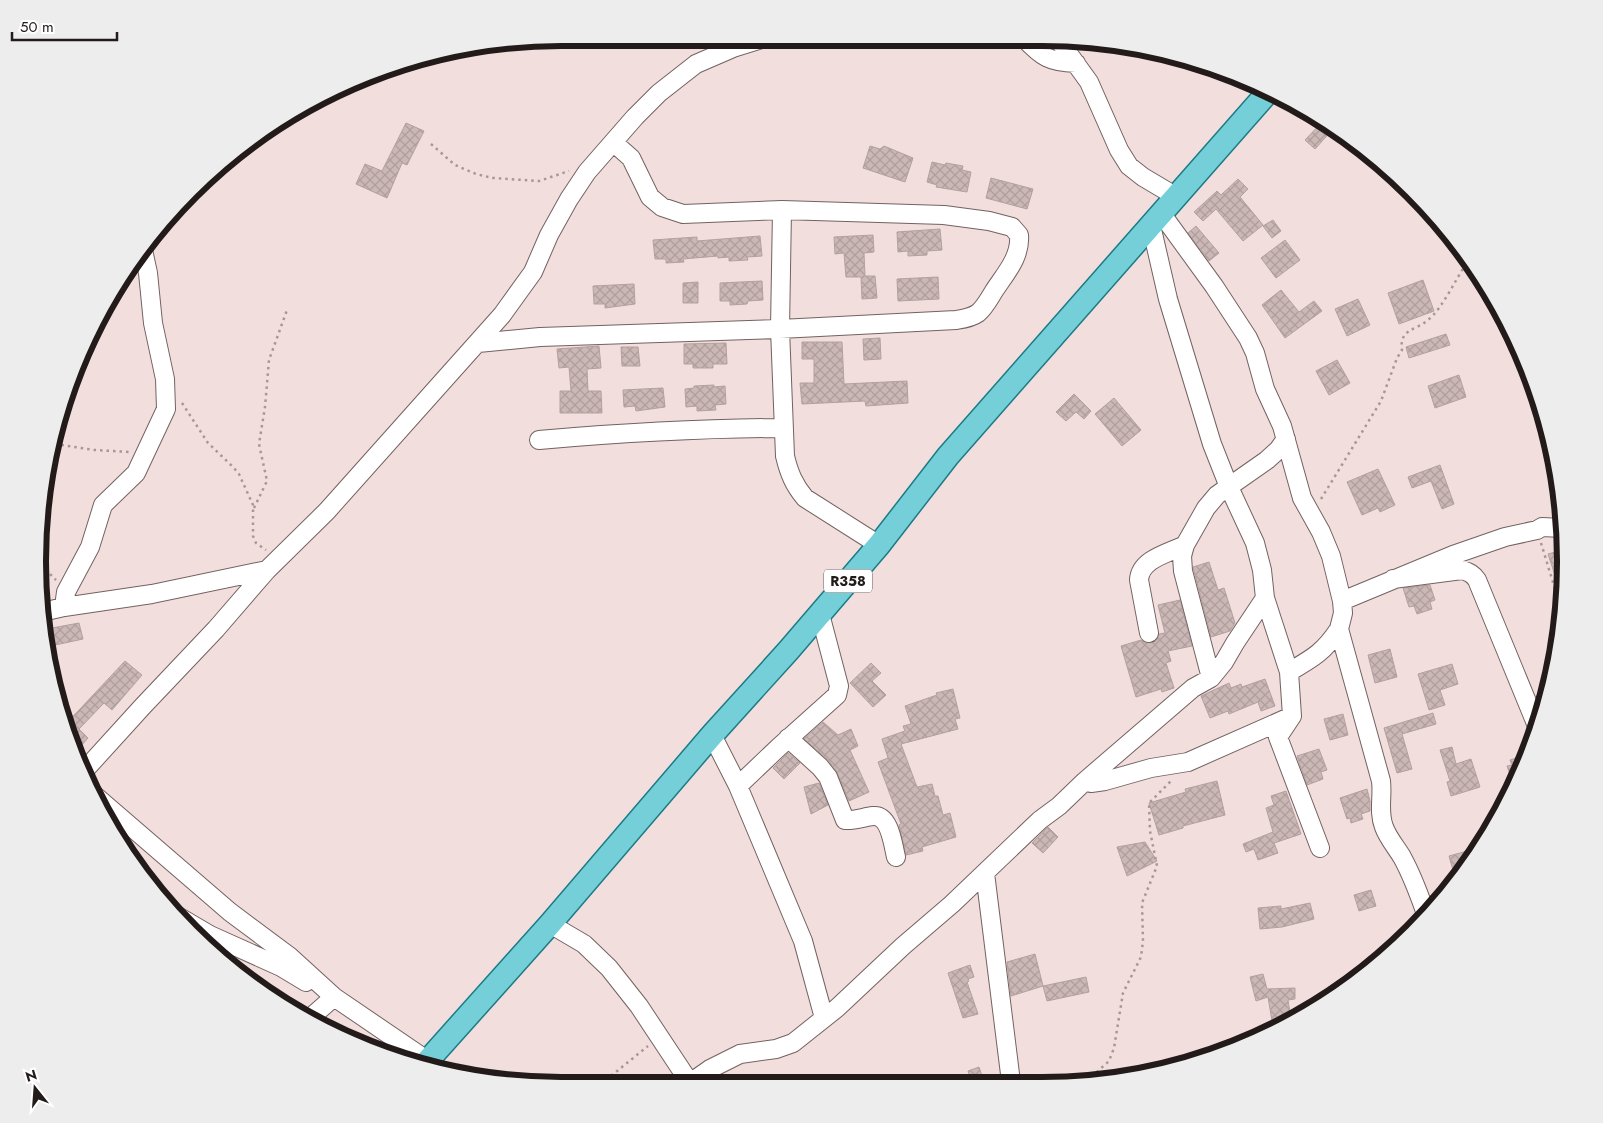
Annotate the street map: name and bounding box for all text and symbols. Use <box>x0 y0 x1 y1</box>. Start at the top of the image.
scale bar <box>12 10 118 42</box>
text: 50 m <box>20 16 54 38</box>
road number: R358 <box>824 570 872 592</box>
north arrow <box>10 1063 60 1113</box>
text: N <box>23 1064 39 1087</box>

